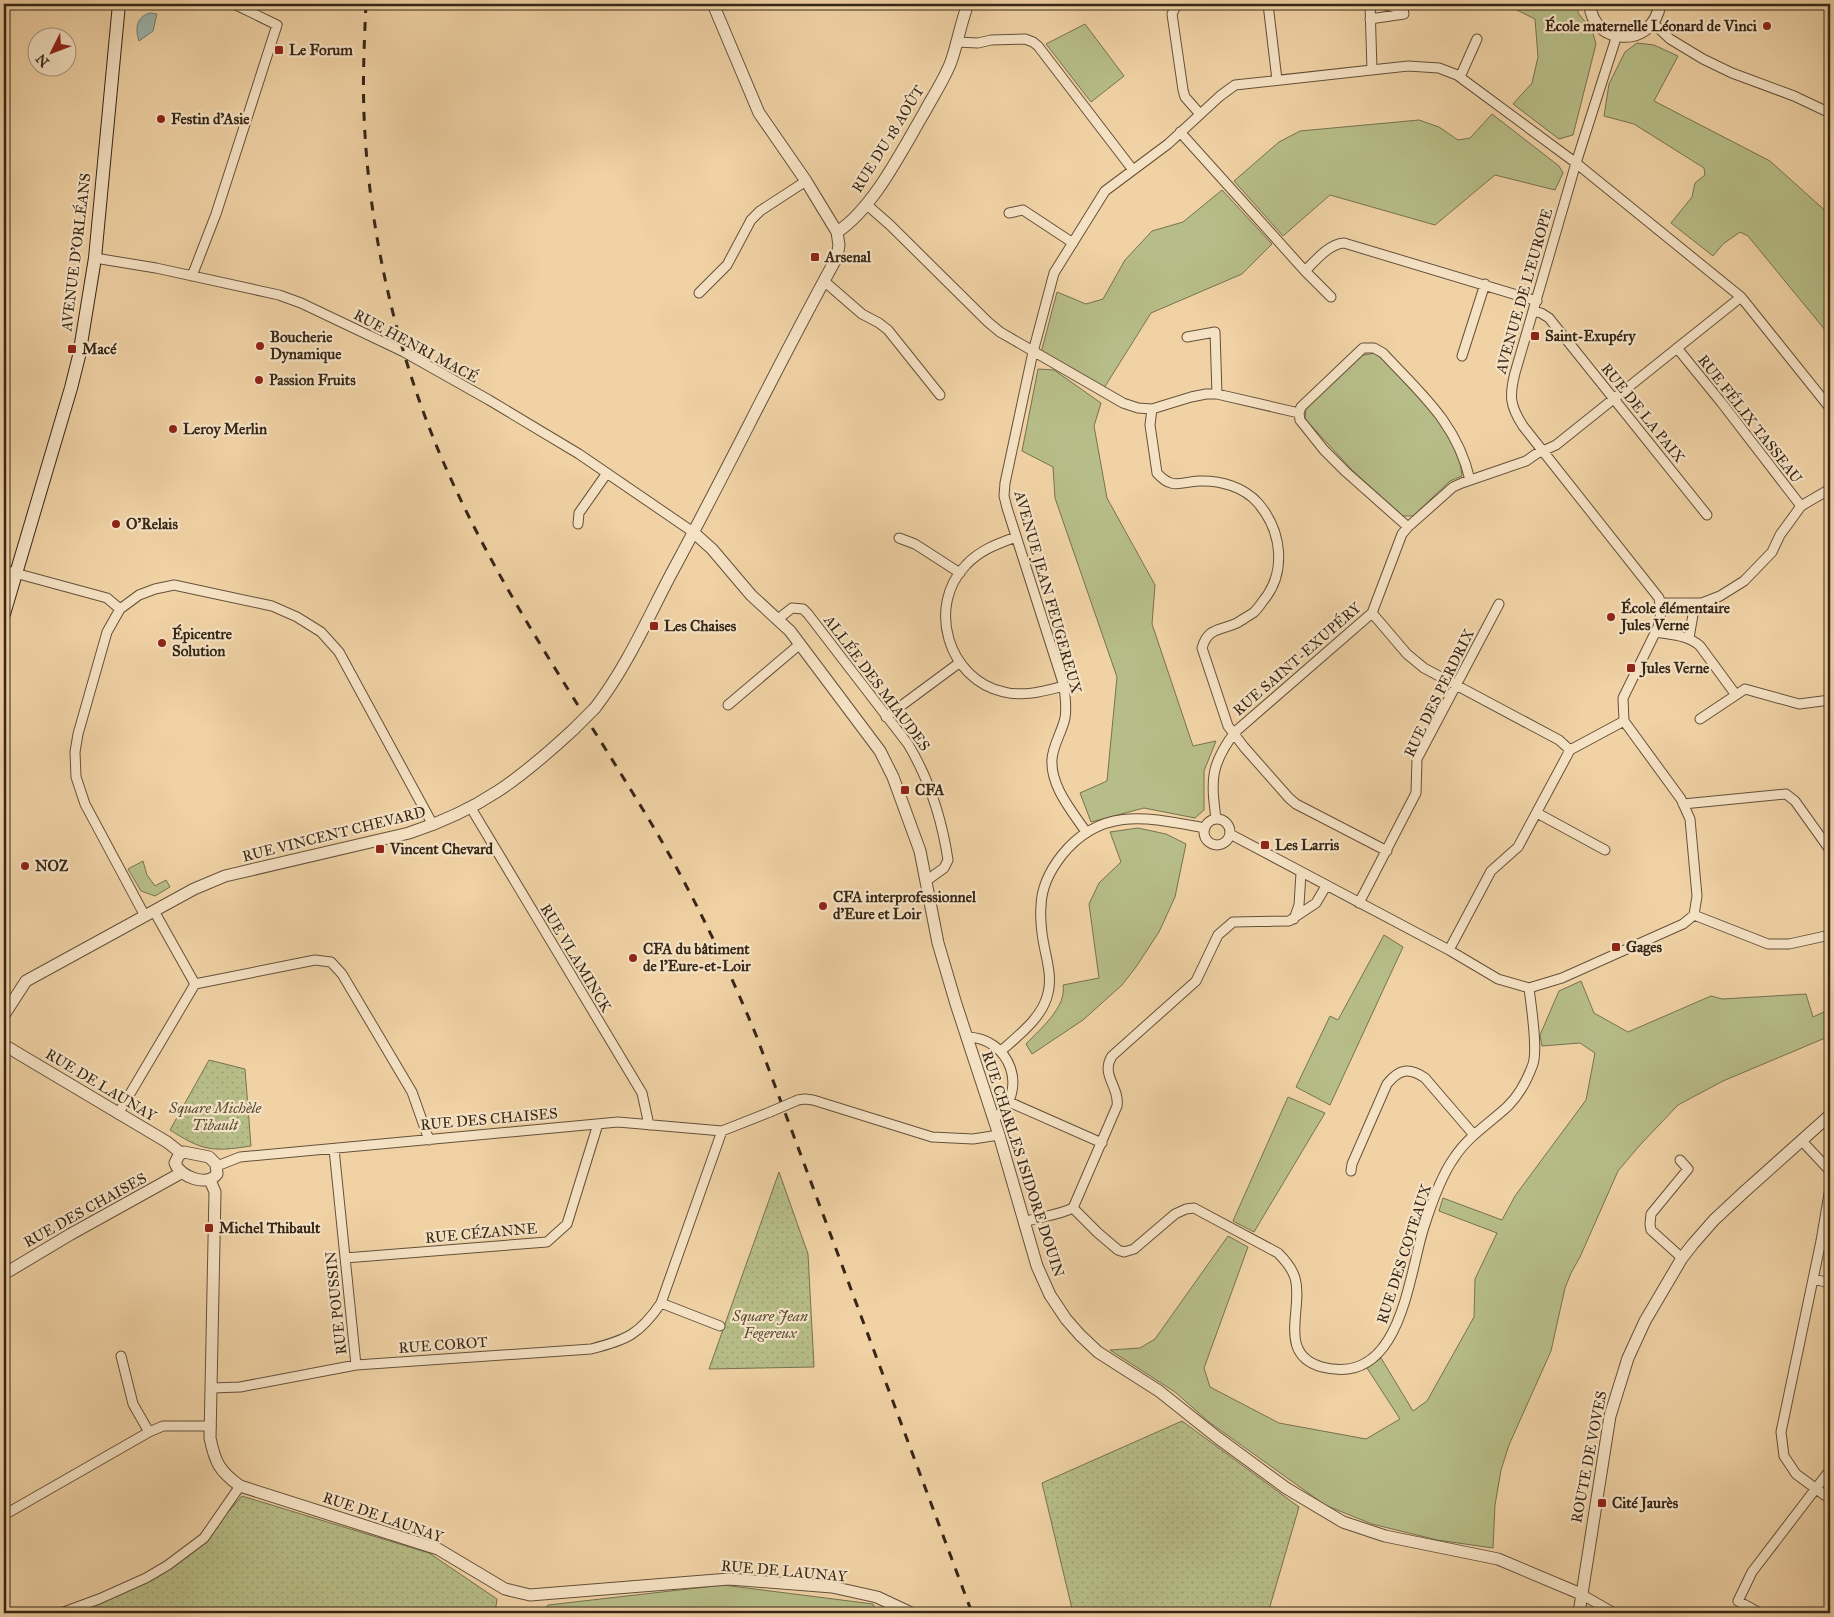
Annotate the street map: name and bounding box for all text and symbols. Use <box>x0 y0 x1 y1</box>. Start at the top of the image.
place label: École maternelle Léonard de Vinci <box>1545 16 1758 35</box>
marker: École maternelle Léonard de Vinci <box>1761 20 1773 32</box>
north arrow <box>28 28 78 78</box>
place label: Le Forum <box>289 41 353 59</box>
marker: Le Forum <box>273 44 285 56</box>
text: N <box>32 50 53 70</box>
street label: RUE DU 18 AOÛT <box>848 82 928 196</box>
place label: Festin d'Asie <box>171 110 250 128</box>
marker: Festin d'Asie <box>155 113 167 125</box>
street label: AVENUE D'ORLÉANS <box>56 172 95 333</box>
street label: AVENUE DE L'EUROPE <box>1491 206 1556 377</box>
place label: Arsenal <box>824 248 872 266</box>
marker: Arsenal <box>809 251 821 263</box>
street label: RUE HENRI MACÉ <box>351 305 482 387</box>
place label: Saint-Exupéry <box>1545 327 1636 346</box>
place label: Boucherie Dynamique <box>270 328 342 364</box>
marker: Saint-Exupéry <box>1529 330 1541 342</box>
place label: Macé <box>82 340 117 358</box>
marker: Boucherie Dynamique <box>254 340 266 352</box>
marker: Macé <box>66 343 78 355</box>
street label: RUE FÉLIX TASSEAU <box>1694 351 1807 487</box>
street label: RUE DE LA PAIX <box>1597 360 1689 467</box>
place label: Passion Fruits <box>269 371 356 389</box>
marker: Passion Fruits <box>253 374 265 386</box>
place label: Leroy Merlin <box>183 420 268 439</box>
marker: Leroy Merlin <box>167 423 179 435</box>
street label: AVENUE JEAN FEUGEREUX <box>1009 488 1086 696</box>
place label: O'Relais <box>126 515 178 533</box>
marker: O'Relais <box>110 518 122 530</box>
street label: RUE SAINT-EXUPÉRY <box>1229 598 1365 719</box>
place label: École élémentaire Jules Verne <box>1619 598 1731 635</box>
street label: ALLÉE DES MIAUDES <box>819 610 935 754</box>
marker: École élémentaire Jules Verne <box>1605 611 1617 623</box>
place label: Les Chaises <box>664 617 737 635</box>
marker: Les Chaises <box>648 620 660 632</box>
place label: Épicentre Solution <box>172 624 233 660</box>
street label: RUE DES PERDRIX <box>1400 626 1478 760</box>
marker: Épicentre Solution <box>156 637 168 649</box>
place label: Jules Verne <box>1639 659 1710 678</box>
marker: Jules Verne <box>1625 662 1637 674</box>
place label: CFA <box>915 781 945 799</box>
marker: CFA <box>899 784 911 796</box>
street label: RUE VINCENT CHEVARD <box>240 802 428 866</box>
place label: Les Larris <box>1275 836 1340 854</box>
marker: Les Larris <box>1259 839 1271 851</box>
place label: Vincent Chevard <box>389 840 494 858</box>
marker: Vincent Chevard <box>374 843 386 855</box>
place label: NOZ <box>35 857 69 875</box>
marker: NOZ <box>19 860 31 872</box>
place label: CFA interprofessionnel d'Eure et Loir <box>833 888 977 923</box>
marker: CFA interprofessionnel d'Eure et Loir <box>817 900 829 912</box>
street label: RUE VLAMINCK <box>537 901 616 1016</box>
place label: Gages <box>1626 938 1663 957</box>
place label: CFA du bâtiment de l'Eure-et-Loir <box>643 940 751 975</box>
marker: Gages <box>1610 941 1622 953</box>
marker: CFA du bâtiment de l'Eure-et-Loir <box>627 952 639 964</box>
street label: RUE DE LAUNAY <box>42 1045 160 1125</box>
street label: RUE CHARLES ISIDORE DOUIN <box>978 1049 1068 1280</box>
park label: Square Michèle Tibault <box>168 1099 261 1134</box>
street label: RUE DES CHAISES <box>420 1104 558 1134</box>
street label: RUE DES CHAISES <box>20 1169 150 1251</box>
street label: RUE DES COTEAUX <box>1373 1182 1435 1326</box>
street label: RUE CÉZANNE <box>424 1218 538 1247</box>
place label: Michel Thibault <box>219 1219 321 1237</box>
marker: Michel Thibault <box>203 1222 215 1234</box>
street label: RUE POUSSIN <box>322 1250 350 1356</box>
park label: Square Jean Fegereux <box>731 1307 808 1342</box>
street label: RUE COROT <box>398 1333 488 1357</box>
street label: ROUTE DE VOVES <box>1567 1389 1611 1525</box>
street label: RUE DE LAUNAY <box>320 1488 446 1546</box>
place label: Cité Jaurès <box>1612 1494 1679 1513</box>
marker: Cité Jaurès <box>1596 1497 1608 1509</box>
street label: RUE DE LAUNAY <box>720 1557 848 1586</box>

